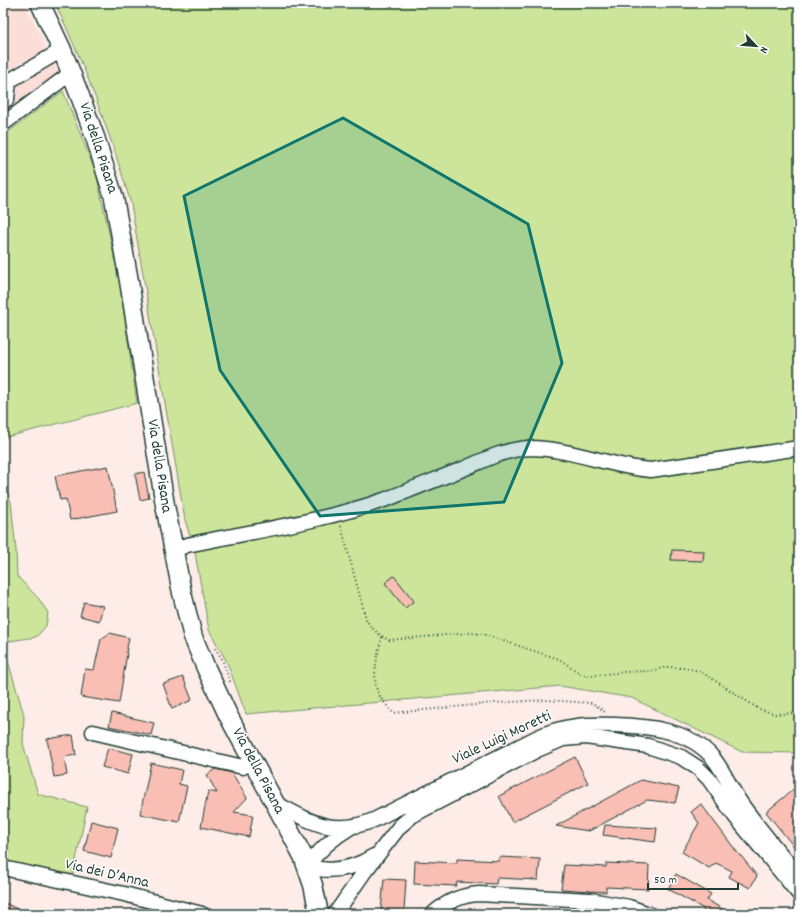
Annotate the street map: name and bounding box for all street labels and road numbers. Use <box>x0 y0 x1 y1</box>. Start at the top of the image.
street label: Via della Pisana <box>72 100 124 197</box>
street label: Via della Pisana <box>140 418 178 515</box>
street label: Viale Luigi Moretti <box>449 705 555 771</box>
street label: Via della Pisana <box>226 724 291 819</box>
street label: Via dei D’Anna <box>63 853 152 895</box>

